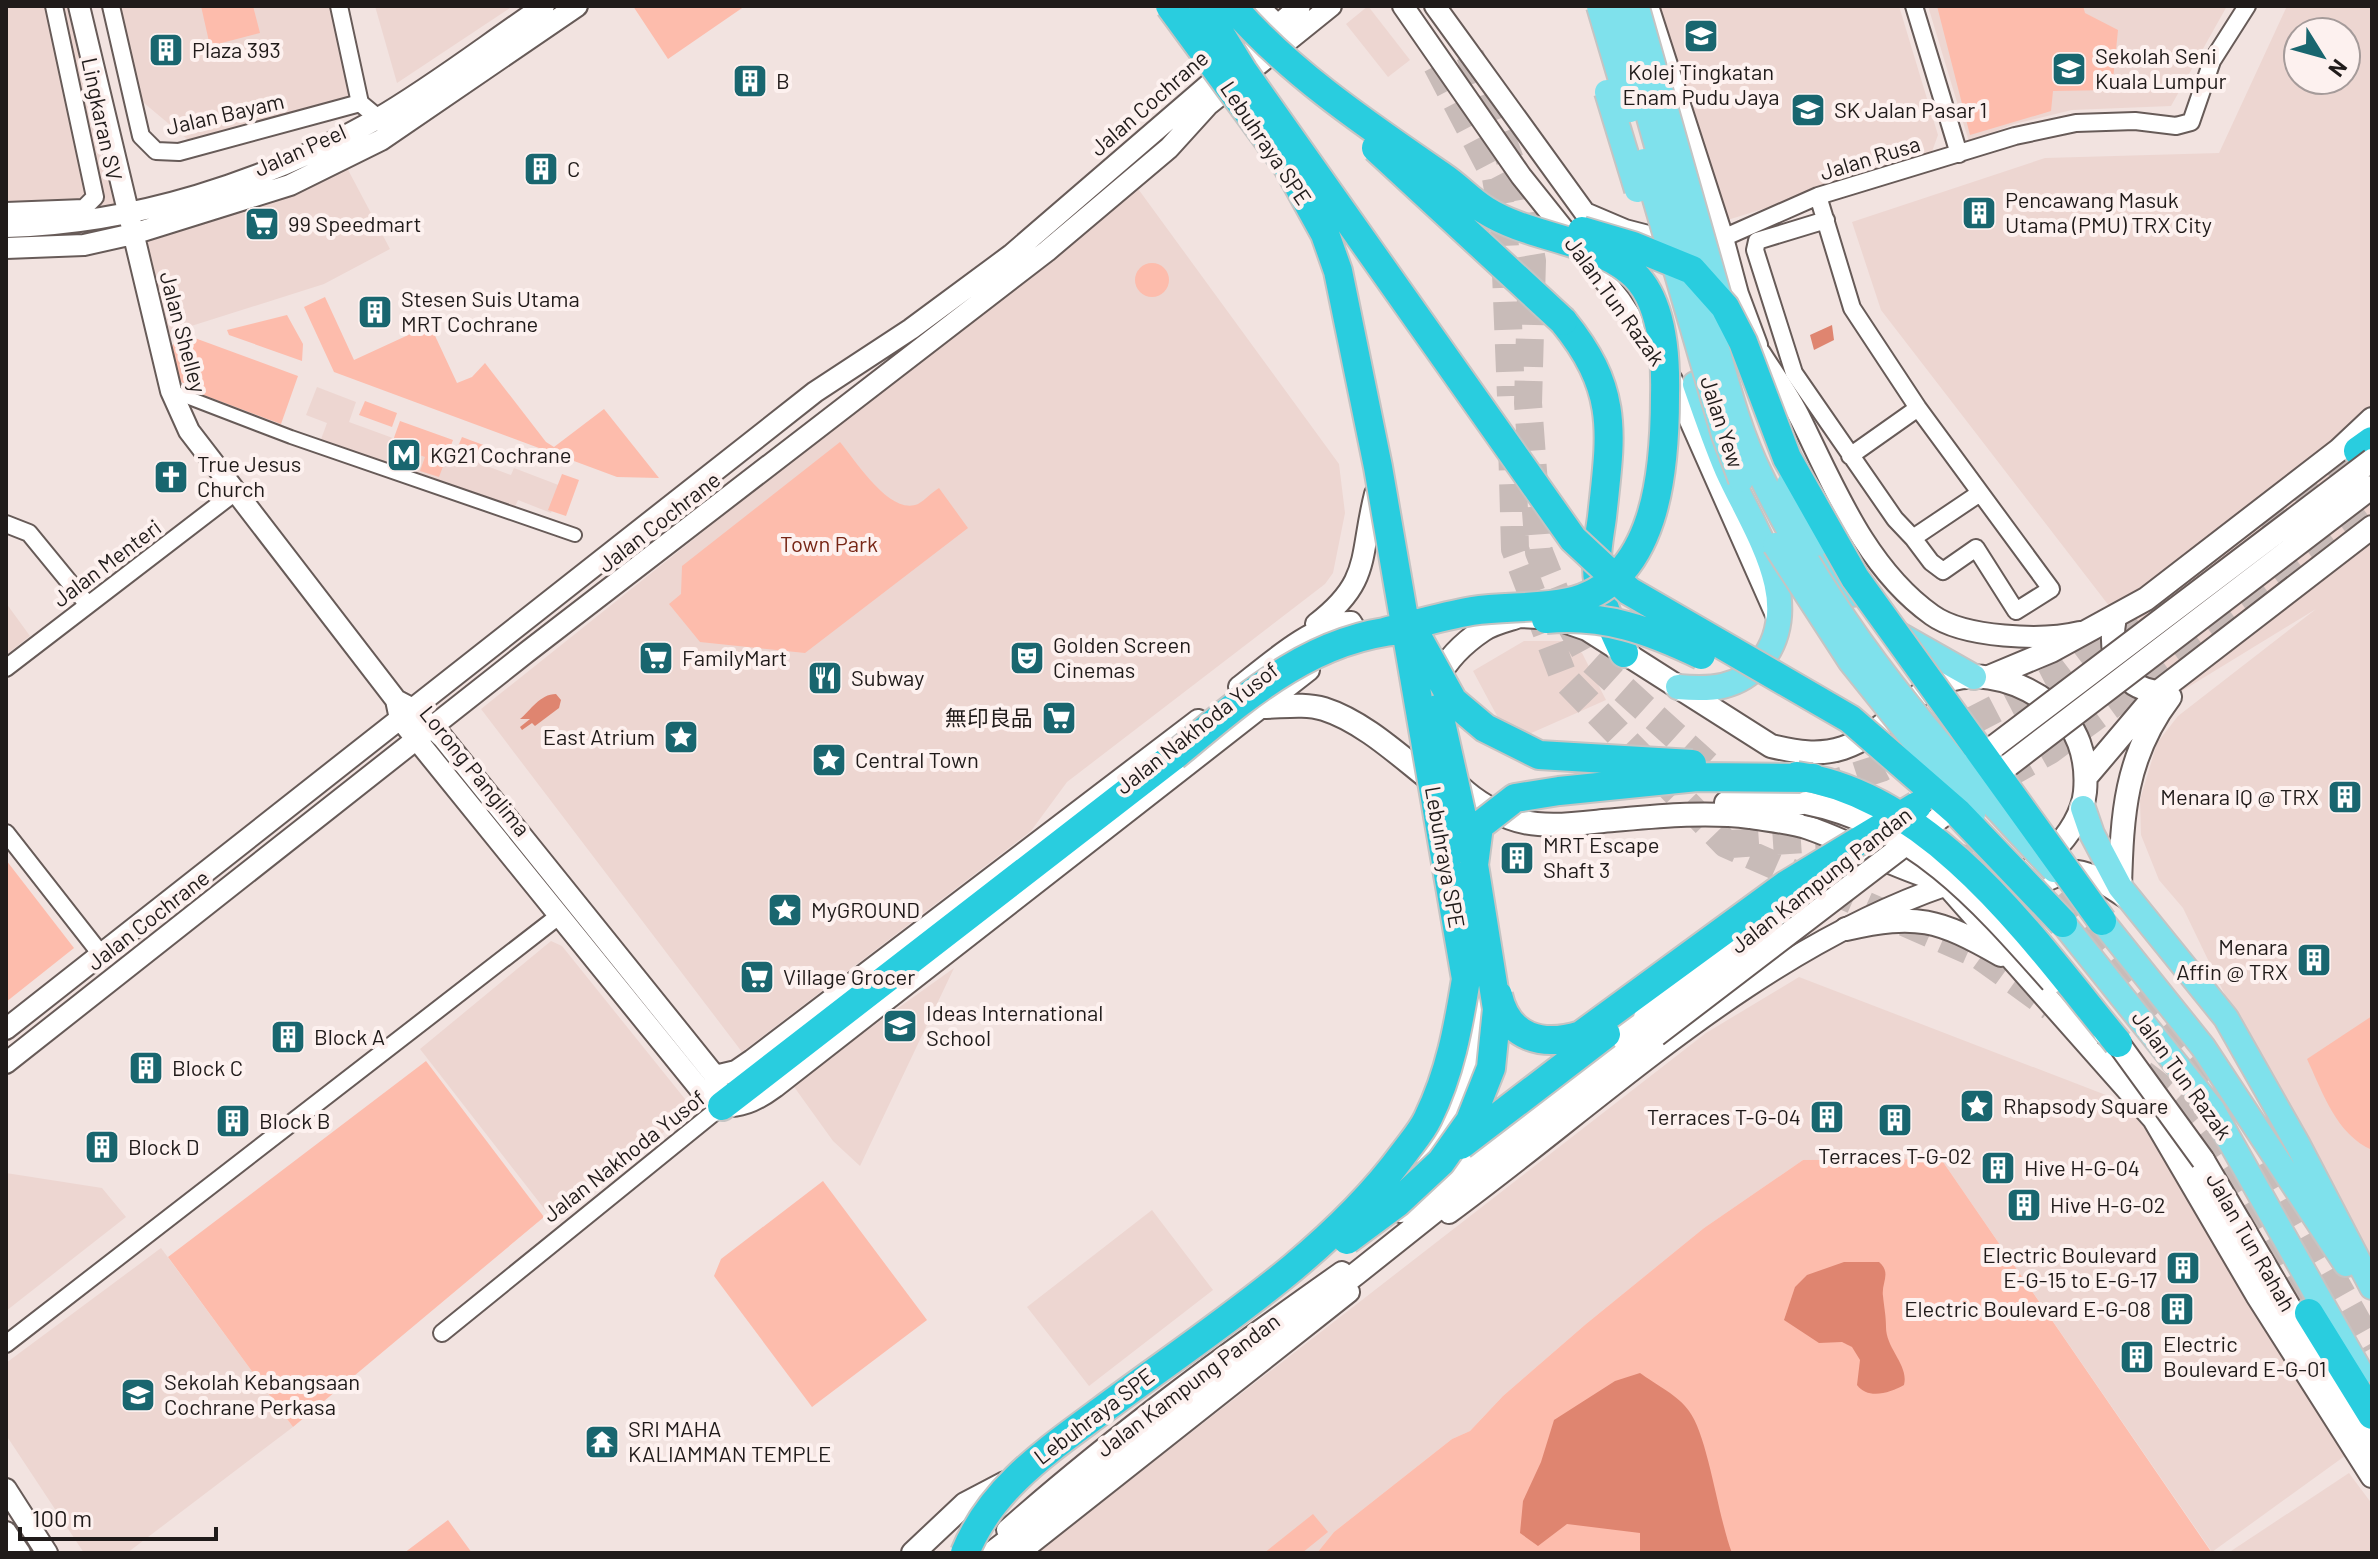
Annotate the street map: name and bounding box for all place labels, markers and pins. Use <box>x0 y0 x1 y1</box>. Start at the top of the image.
school or university icon: Kolej Tingkatan Enam Pudu Jaya <box>1682 17 1720 55</box>
building icon: Plaza 393 <box>147 31 185 69</box>
place label: Plaza 393 <box>192 36 281 62</box>
place label: Sekolah Seni Kuala Lumpur <box>2095 42 2227 93</box>
school or university icon: Sekolah Seni Kuala Lumpur <box>2050 50 2088 88</box>
place label: Kolej Tingkatan Enam Pudu Jaya <box>1623 58 1779 109</box>
building icon: B <box>731 62 769 100</box>
place label: B <box>776 67 790 93</box>
school or university icon: SK Jalan Pasar 1 <box>1789 91 1827 129</box>
place label: SK Jalan Pasar 1 <box>1834 96 1987 122</box>
building icon: C <box>522 150 560 188</box>
place label: C <box>567 155 580 181</box>
place label: Pencawang Masuk Utama (PMU) TRX City <box>2005 186 2212 237</box>
building icon: Pencawang Masuk Utama (PMU) TRX City <box>1960 194 1998 232</box>
supermarket icon: 99 Speedmart <box>243 205 281 243</box>
place label: 99 Speedmart <box>288 210 421 236</box>
place label: Stesen Suis Utama MRT Cochrane <box>401 285 580 336</box>
building icon: Stesen Suis Utama MRT Cochrane <box>356 293 394 331</box>
metro station icon: KG21 Cochrane <box>385 436 423 474</box>
place label: KG21 Cochrane <box>430 441 572 467</box>
place label: True Jesus Church <box>197 450 301 501</box>
church icon: True Jesus Church <box>152 458 190 496</box>
place label: Golden Screen Cinemas <box>1053 631 1191 682</box>
supermarket icon: FamilyMart <box>637 639 675 677</box>
theatre icon: Golden Screen Cinemas <box>1008 639 1046 677</box>
place label: FamilyMart <box>682 644 787 670</box>
restaurant icon: Subway <box>806 659 844 697</box>
place label: Subway <box>851 664 924 690</box>
supermarket icon: 無印良品 <box>1040 699 1078 737</box>
place label: 無印良品 <box>945 704 1033 730</box>
place icon: East Atrium <box>662 718 700 756</box>
place label: East Atrium <box>543 723 655 749</box>
place icon: Central Town <box>810 741 848 779</box>
place label: Central Town <box>855 746 979 772</box>
building icon: Menara IQ @ TRX <box>2326 778 2364 816</box>
place label: Menara IQ @ TRX <box>2160 783 2319 809</box>
place label: MRT Escape Shaft 3 <box>1543 831 1659 882</box>
building icon: MRT Escape Shaft 3 <box>1498 839 1536 877</box>
place icon: MyGROUND <box>766 891 804 929</box>
place label: MyGROUND <box>811 896 920 922</box>
place label: Menara Affin @ TRX <box>2176 933 2288 984</box>
building icon: Menara Affin @ TRX <box>2295 941 2333 979</box>
supermarket icon: Village Grocer <box>738 958 776 996</box>
place label: Village Grocer <box>783 963 915 989</box>
place label: Ideas International School <box>926 999 1103 1050</box>
school or university icon: Ideas International School <box>881 1007 919 1045</box>
building icon: Block A <box>269 1018 307 1056</box>
place label: Block A <box>314 1023 385 1049</box>
building icon: Block C <box>127 1049 165 1087</box>
place label: Block C <box>172 1054 243 1080</box>
place icon: Rhapsody Square <box>1958 1087 1996 1125</box>
place label: Rhapsody Square <box>2003 1092 2169 1118</box>
building icon: Terraces T-G-04 <box>1808 1098 1846 1136</box>
building icon: Terraces T-G-02 <box>1876 1101 1914 1139</box>
building icon: Block B <box>214 1102 252 1140</box>
place label: Terraces T-G-04 <box>1647 1103 1801 1129</box>
place label: Block B <box>259 1107 331 1133</box>
building icon: Block D <box>83 1128 121 1166</box>
place label: Block D <box>128 1133 199 1159</box>
place label: Terraces T-G-02 <box>1818 1142 1972 1168</box>
building icon: Hive H-G-04 <box>1979 1149 2017 1187</box>
place label: Hive H-G-04 <box>2024 1154 2140 1180</box>
building icon: Hive H-G-02 <box>2005 1186 2043 1224</box>
place label: Hive H-G-02 <box>2050 1191 2166 1217</box>
place label: Electric Boulevard E-G-15 to E-G-17 <box>1983 1241 2157 1292</box>
building icon: Electric Boulevard E-G-15 to E-G-17 <box>2164 1249 2202 1287</box>
building icon: Electric Boulevard E-G-08 <box>2158 1290 2196 1328</box>
place label: Electric Boulevard E-G-08 <box>1904 1295 2151 1321</box>
place label: Electric Boulevard E-G-01 <box>2163 1330 2326 1381</box>
building icon: Electric Boulevard E-G-01 <box>2118 1338 2156 1376</box>
place label: Sekolah Kebangsaan Cochrane Perkasa <box>164 1368 360 1419</box>
school or university icon: Sekolah Kebangsaan Cochrane Perkasa <box>119 1376 157 1414</box>
place label: SRI MAHA KALIAMMAN TEMPLE <box>628 1415 831 1466</box>
temple icon: SRI MAHA KALIAMMAN TEMPLE <box>583 1423 621 1461</box>

